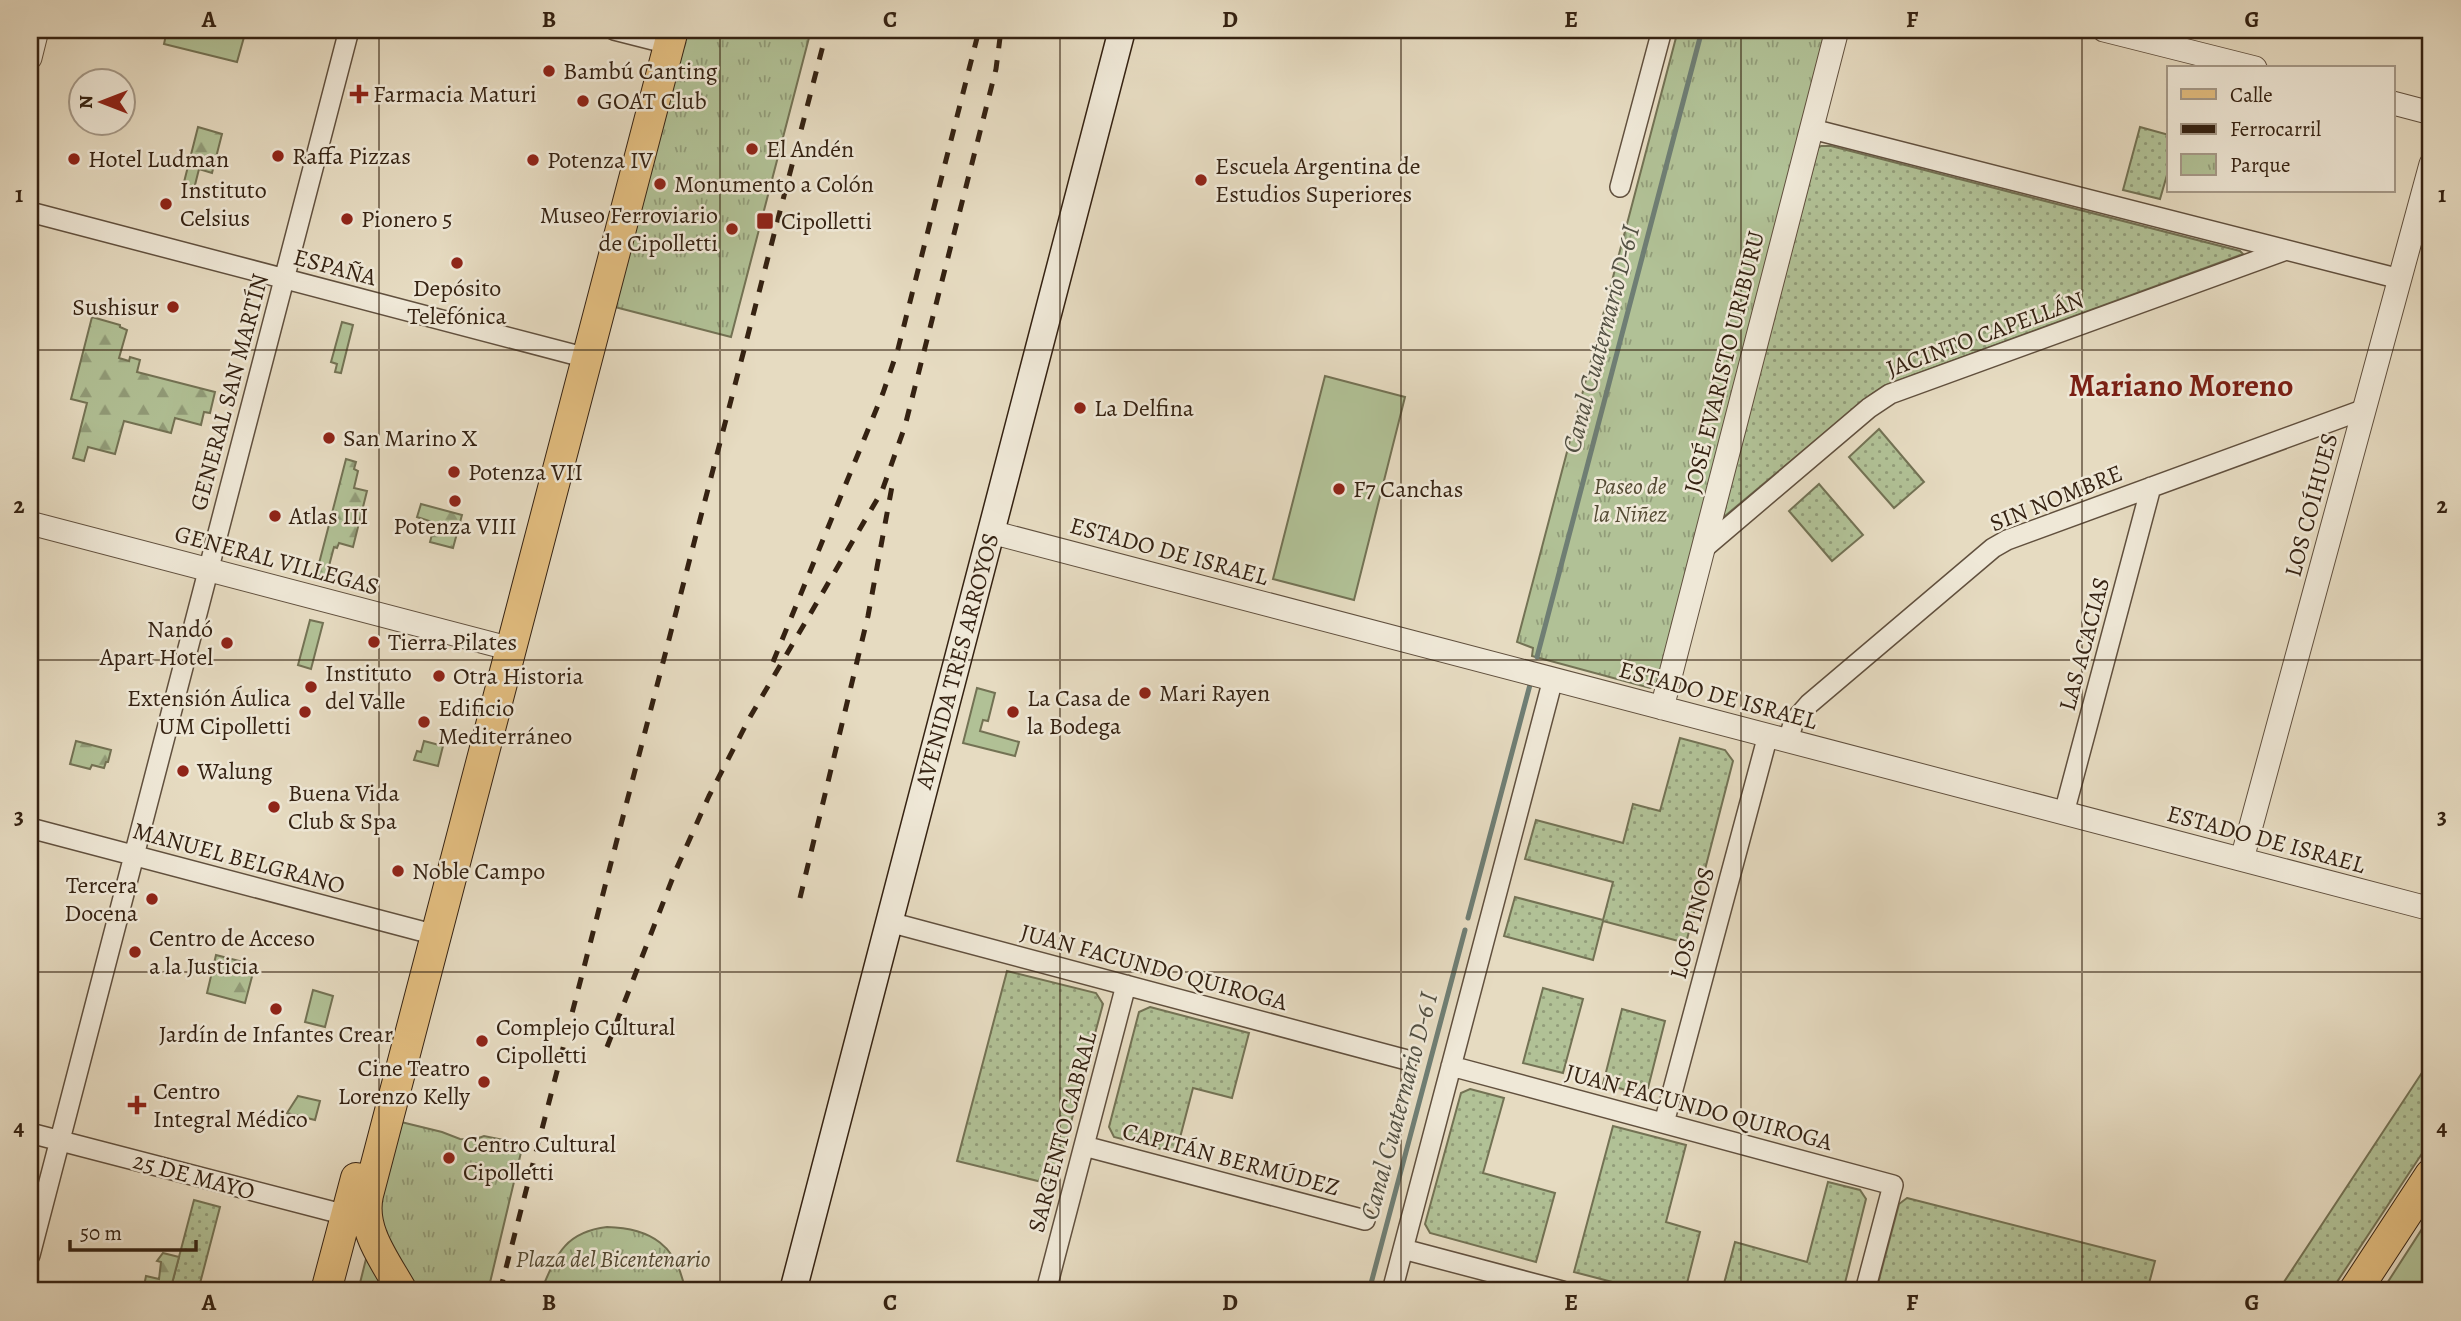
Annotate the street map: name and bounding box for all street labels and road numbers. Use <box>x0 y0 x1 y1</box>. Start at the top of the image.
street label: JOSÉ EVARISTO URIBURU <box>1676 228 1772 496</box>
street label: ESPAÑA <box>290 241 381 294</box>
street label: GENERAL SAN MARTÍN <box>182 270 276 514</box>
street label: JACINTO CAPELLÁN <box>1882 283 2088 385</box>
street label: LOS COÍHUES <box>2276 430 2346 580</box>
street label: SIN NOMBRE <box>1985 457 2127 539</box>
street label: ESTADO DE ISRAEL <box>1066 509 1272 593</box>
street label: GENERAL VILLEGAS <box>171 517 383 603</box>
street label: AVENIDA TRES ARROYOS <box>907 530 1007 793</box>
street label: LAS ACACIAS <box>2051 574 2117 714</box>
street label: ESTADO DE ISRAEL <box>1615 653 1821 737</box>
street label: ESTADO DE ISRAEL <box>2163 797 2369 881</box>
street label: MANUEL BELGRANO <box>129 814 349 902</box>
street label: LOS PINOS <box>1662 863 1722 983</box>
street label: JUAN FACUNDO QUIROGA <box>1017 916 1292 1018</box>
street label: SARGENTO CABRAL <box>1020 1027 1104 1236</box>
street label: JUAN FACUNDO QUIROGA <box>1562 1056 1837 1158</box>
street label: CAPITÁN BERMÚDEZ <box>1119 1115 1343 1203</box>
street label: 25 DE MAYO <box>130 1144 258 1208</box>

